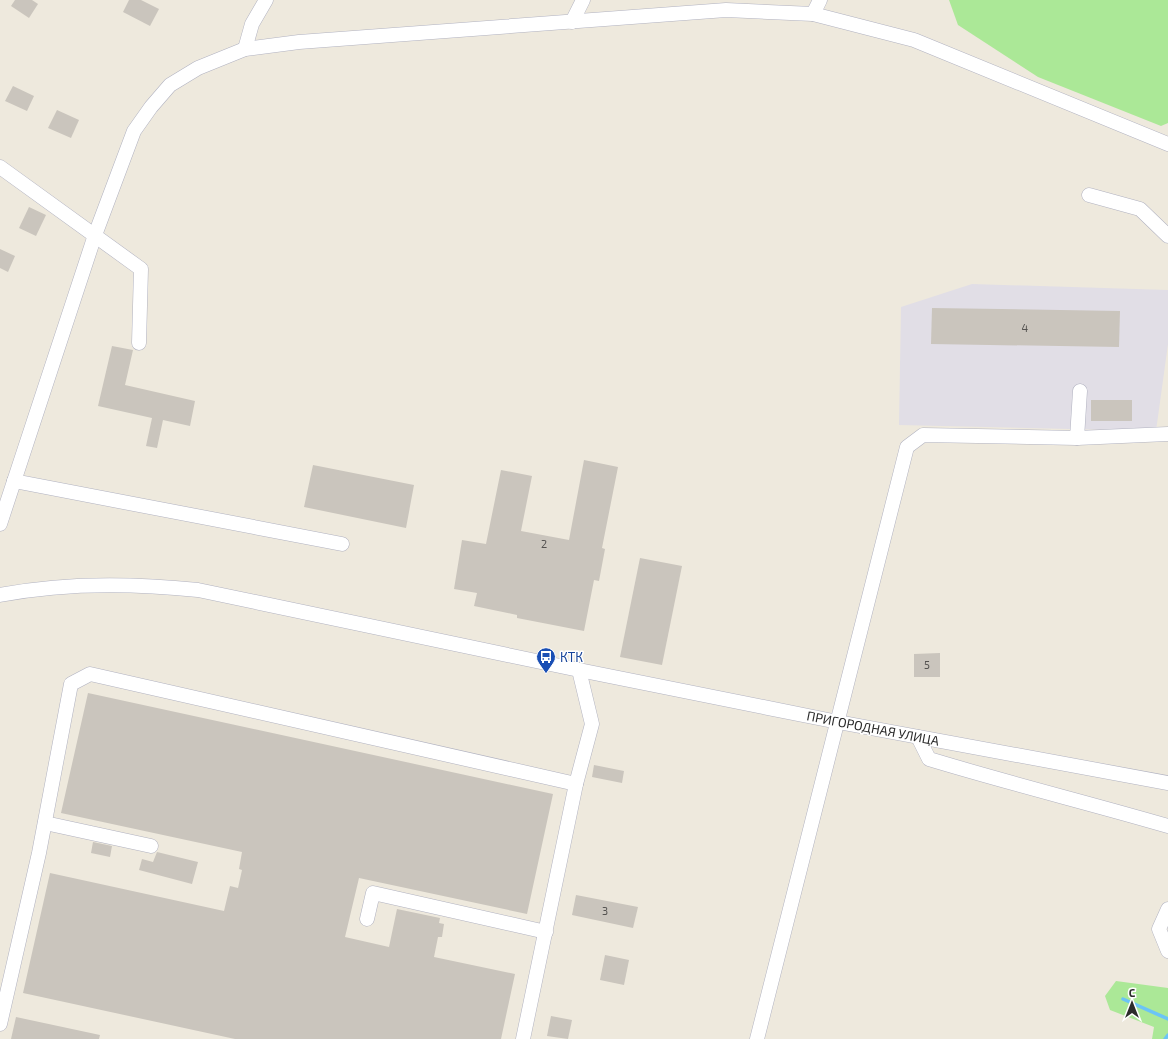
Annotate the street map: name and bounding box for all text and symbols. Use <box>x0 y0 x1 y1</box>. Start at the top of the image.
house number: 4 <box>1022 321 1029 334</box>
house number: 2 <box>541 537 547 550</box>
bus stop icon: КТК <box>535 646 557 674</box>
place label: КТК <box>560 649 583 665</box>
house number: 5 <box>924 658 930 671</box>
street label: ПРИГОРОДНАЯ УЛИЦА <box>805 707 941 749</box>
house number: 3 <box>602 904 608 917</box>
north arrow <box>1112 983 1152 1023</box>
text: С <box>1129 986 1136 999</box>

